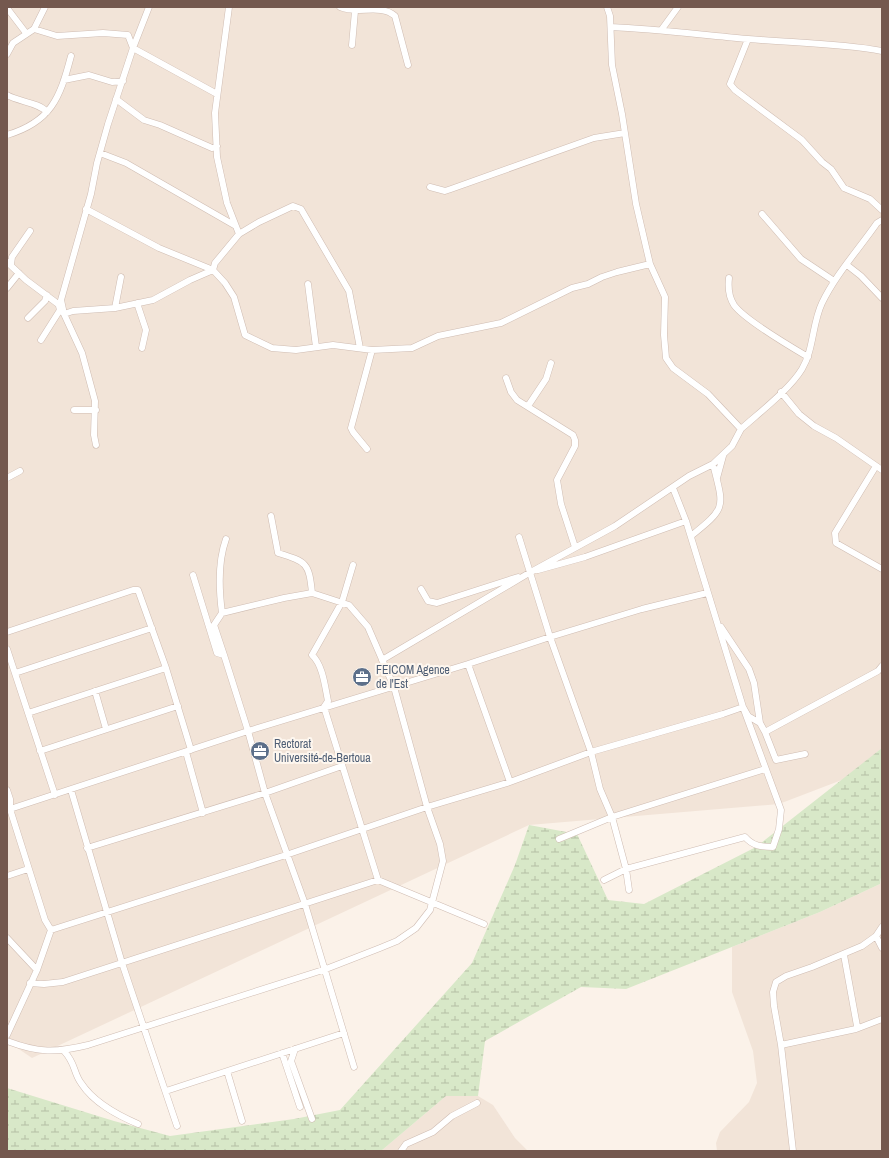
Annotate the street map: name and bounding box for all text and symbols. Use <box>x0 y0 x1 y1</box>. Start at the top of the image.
place label: FEICOM Agence de l'Est <box>376 662 450 692</box>
office icon: FEICOM Agence de l'Est <box>351 666 373 688</box>
place label: Rectorat Université-de-Bertoua <box>274 736 371 766</box>
office icon: Rectorat Université-de-Bertoua <box>249 740 271 762</box>

